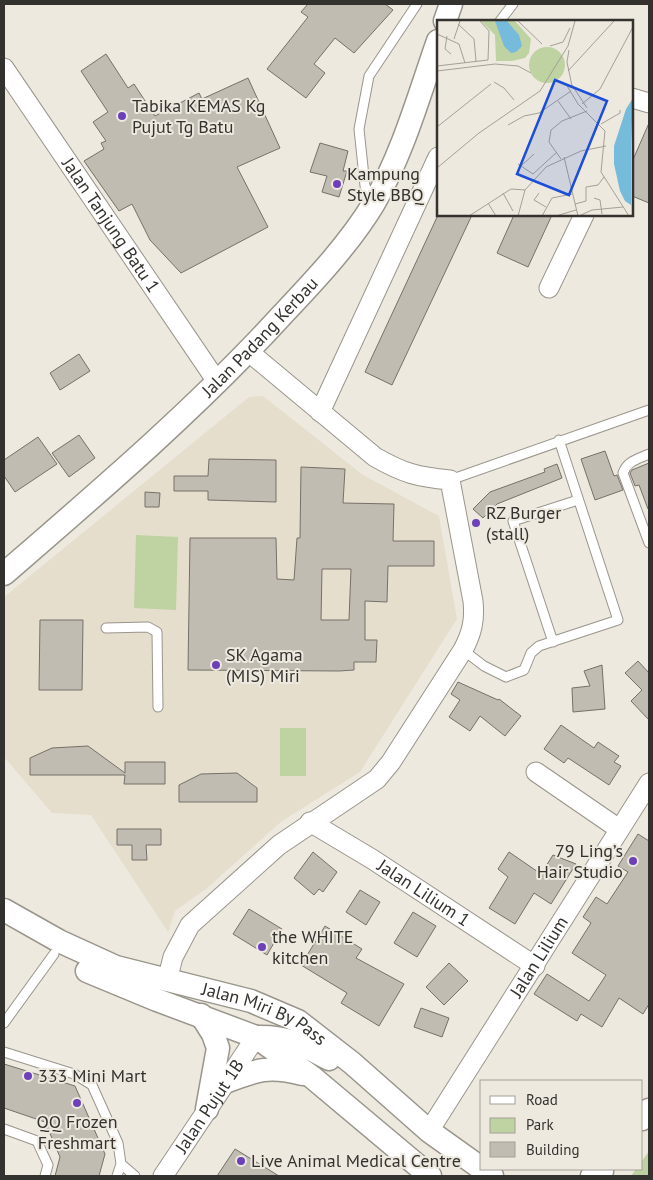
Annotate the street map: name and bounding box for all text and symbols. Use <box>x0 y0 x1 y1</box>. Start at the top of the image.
inset map <box>437 20 633 216</box>
place label: Tabika KEMAS Kg Pujut Tg Batu <box>132 94 265 138</box>
marker: Tabika KEMAS Kg Pujut Tg Batu <box>116 110 128 122</box>
street label: Jalan Tanjung Batu 1 <box>57 152 165 297</box>
place label: Kampung Style BBQ <box>347 162 424 206</box>
marker: Kampung Style BBQ <box>331 178 343 190</box>
street label: Jalan Padang Kerbau <box>196 272 323 403</box>
place label: RZ Burger (stall) <box>486 501 561 545</box>
marker: RZ Burger (stall) <box>470 517 482 529</box>
place label: SK Agama (MIS) Miri <box>226 643 303 687</box>
marker: SK Agama (MIS) Miri <box>210 659 222 671</box>
place label: 79 Ling’s Hair Studio <box>537 839 623 883</box>
street label: Jalan Lilium 1 <box>372 853 475 931</box>
marker: 79 Ling’s Hair Studio <box>627 855 639 867</box>
street label: Jalan Lilium <box>504 912 573 1002</box>
place label: the WHITE kitchen <box>272 925 353 969</box>
marker: the WHITE kitchen <box>256 941 268 953</box>
street label: Jalan Miri By Pass <box>199 977 332 1050</box>
street label: Jalan Pujut 1B <box>169 1055 249 1158</box>
place label: 333 Mini Mart <box>38 1064 147 1087</box>
marker: 333 Mini Mart <box>22 1070 34 1082</box>
legend <box>480 1080 643 1170</box>
text: Road <box>526 1090 558 1109</box>
marker: QQ Frozen Freshmart <box>71 1097 83 1109</box>
place label: QQ Frozen Freshmart <box>37 1110 117 1154</box>
text: Park <box>526 1115 554 1134</box>
text: Building <box>526 1140 580 1159</box>
place label: Live Animal Medical Centre <box>251 1149 461 1172</box>
marker: Live Animal Medical Centre <box>235 1155 247 1167</box>

